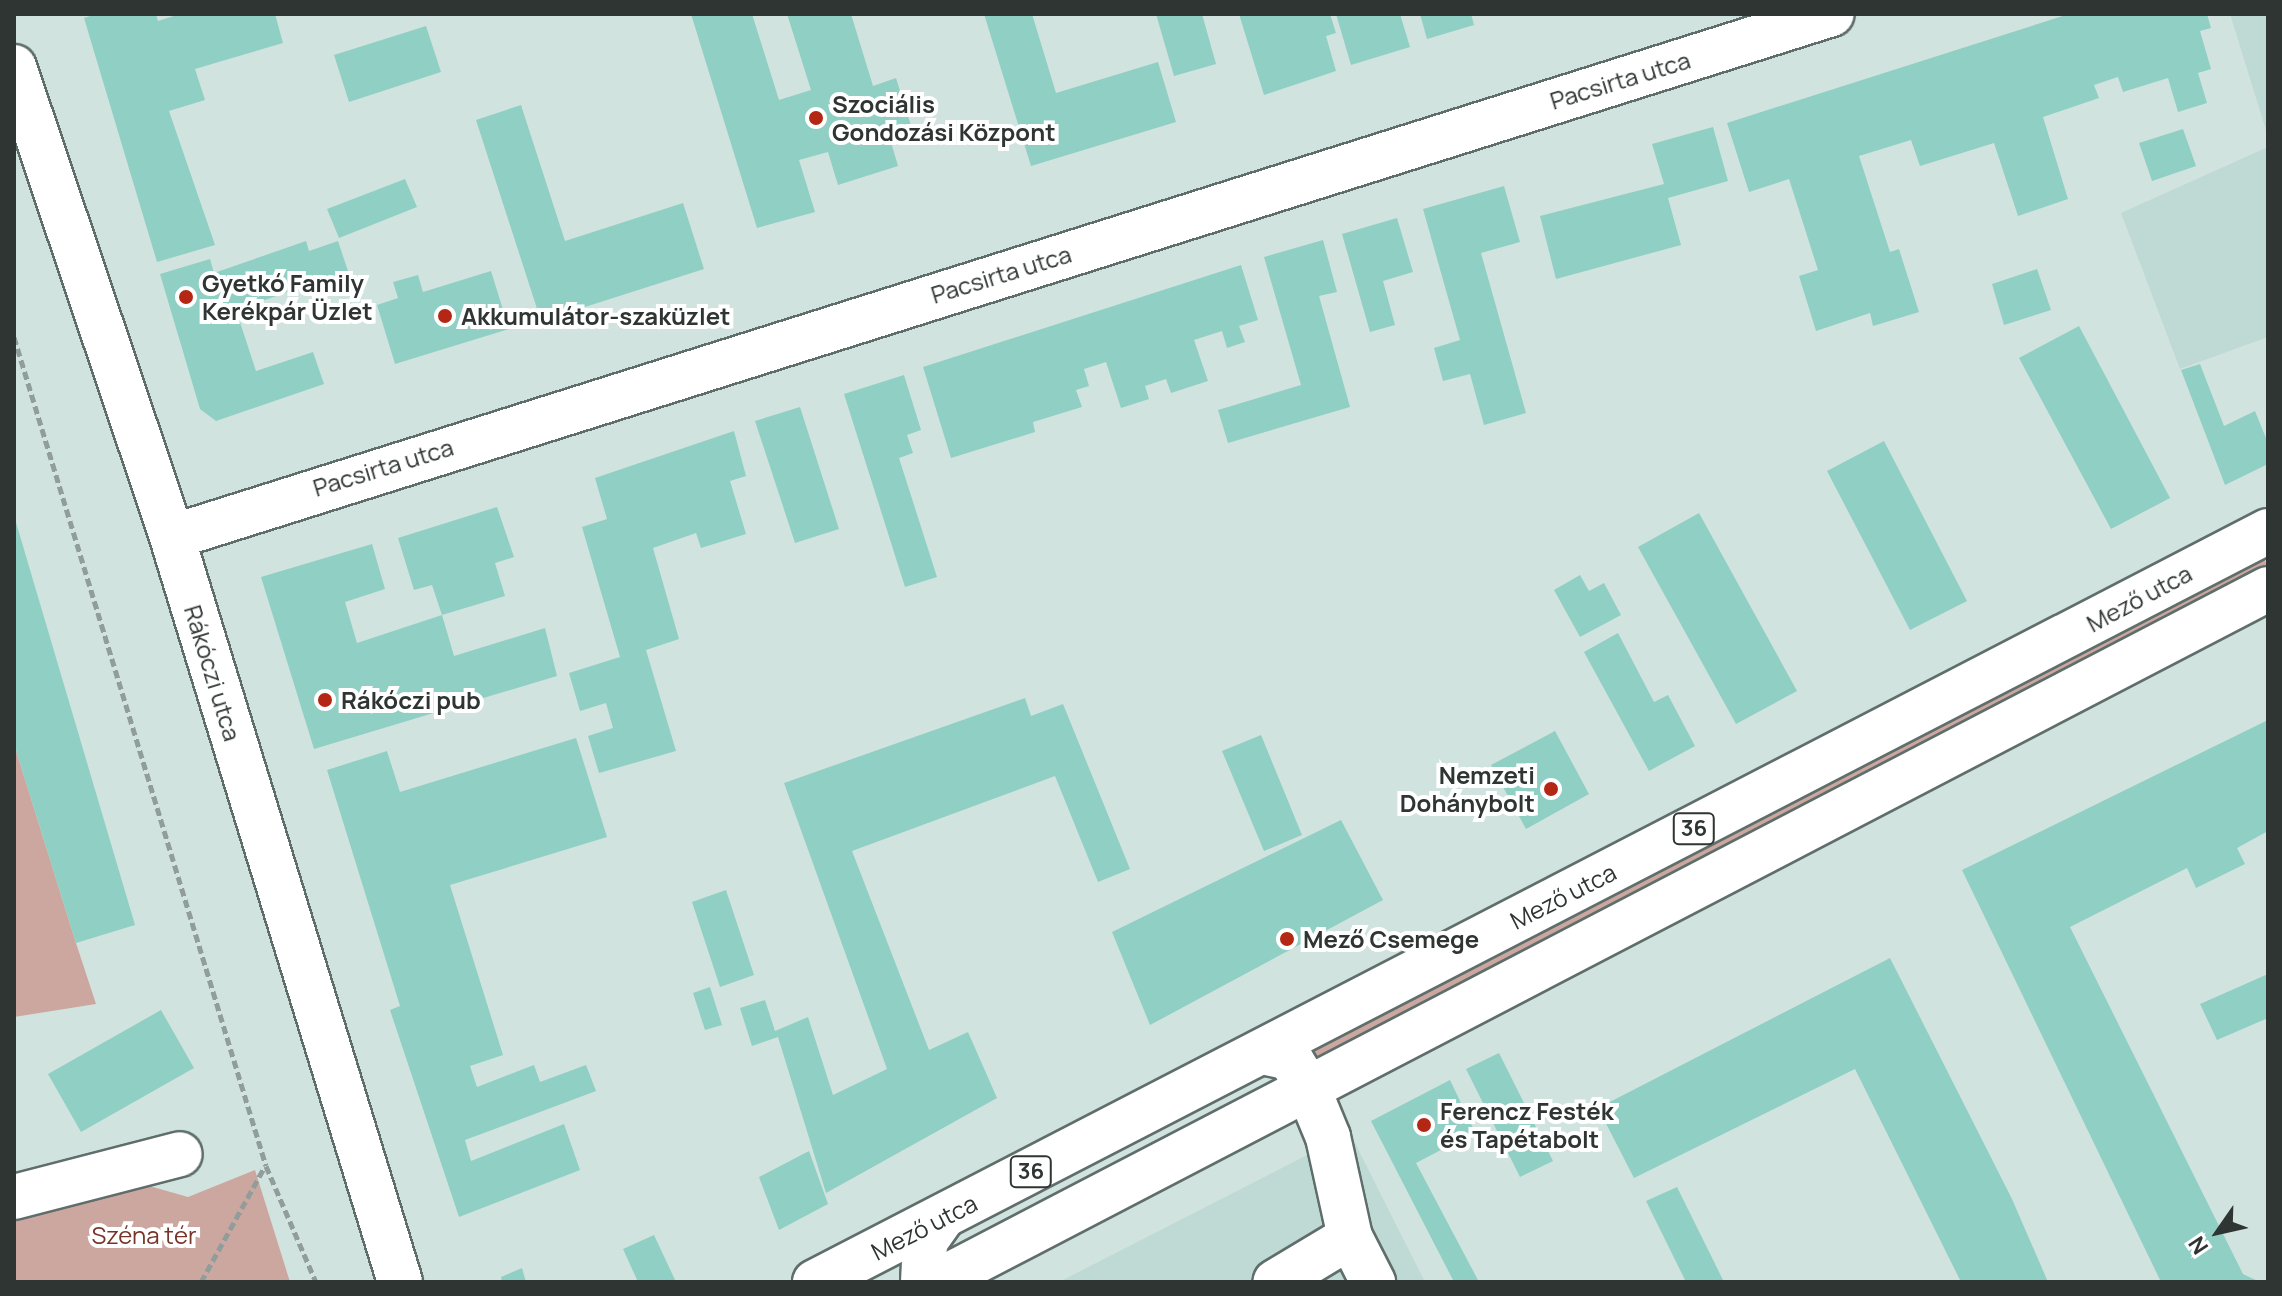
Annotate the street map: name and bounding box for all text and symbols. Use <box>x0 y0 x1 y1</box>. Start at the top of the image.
street label: Pacsirta utca <box>1546 45 1694 115</box>
place label: Szociális Gondozási Központ <box>832 90 1056 146</box>
marker: Szociális Gondozási Központ <box>807 109 825 127</box>
street label: Pacsirta utca <box>927 239 1075 309</box>
place label: Gyetkó Family Kerékpár Üzlet <box>202 269 373 325</box>
marker: Gyetkó Family Kerékpár Üzlet <box>177 288 195 306</box>
place label: Akkumulátor-szaküzlet <box>461 302 730 330</box>
marker: Akkumulátor-szaküzlet <box>436 307 454 325</box>
street label: Pacsirta utca <box>309 432 457 502</box>
street label: Mező utca <box>2082 558 2196 638</box>
street label: Rákóczi utca <box>179 602 247 744</box>
place label: Rákóczi pub <box>341 686 481 714</box>
marker: Rákóczi pub <box>316 691 334 709</box>
place label: Nemzeti Dohánybolt <box>1400 761 1535 817</box>
marker: Nemzeti Dohánybolt <box>1542 780 1560 798</box>
road number: 36 <box>1672 811 1716 847</box>
street label: Mező utca <box>1505 857 1621 935</box>
place label: Mező Csemege <box>1303 925 1479 953</box>
marker: Mező Csemege <box>1278 930 1296 948</box>
place label: Ferencz Festék és Tapétabolt <box>1440 1097 1614 1153</box>
marker: Ferencz Festék és Tapétabolt <box>1415 1116 1433 1134</box>
road number: 36 <box>1009 1154 1053 1190</box>
street label: Mező utca <box>866 1188 982 1266</box>
north arrow <box>2178 1192 2258 1272</box>
park label: Széna tér <box>91 1221 197 1249</box>
text: N <box>2181 1230 2215 1260</box>

